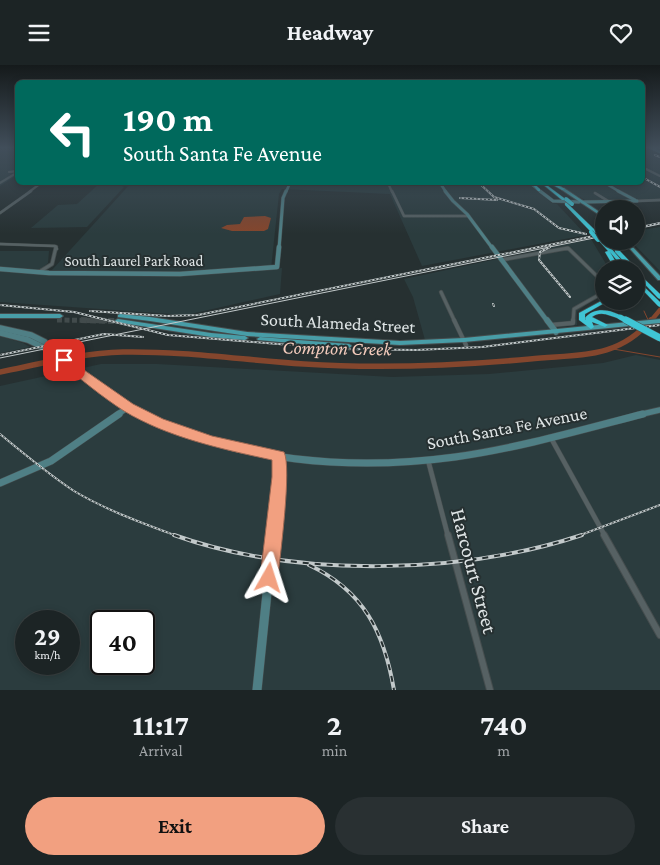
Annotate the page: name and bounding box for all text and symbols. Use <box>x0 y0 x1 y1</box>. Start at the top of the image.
icon: menu <box>25 19 53 47</box>
icon: heart <box>607 19 635 47</box>
text: Headway <box>287 20 373 45</box>
icon: left <box>40 100 105 165</box>
text: 190 m <box>123 100 213 139</box>
text: South Santa Fe Avenue <box>123 141 322 166</box>
map controls <box>595 200 645 310</box>
button: sound <box>595 200 645 250</box>
street label: South Laurel Park Road <box>65 253 204 269</box>
button: layers <box>595 260 645 310</box>
street label: South Alameda Street <box>260 309 417 337</box>
water label: Compton Creek <box>282 337 392 359</box>
pin <box>43 339 85 381</box>
icon: arrive <box>50 346 78 374</box>
street label: South Santa Fe Avenue <box>425 403 589 453</box>
street label: Harcourt Street <box>446 506 502 637</box>
position arrow <box>242 551 294 603</box>
speed limit sign: 40 <box>90 610 155 675</box>
text: 29 <box>34 623 61 650</box>
text: km/h <box>35 648 60 662</box>
text: 11:17 <box>133 708 189 741</box>
text: 2 <box>327 708 342 741</box>
text: 740 <box>480 708 527 741</box>
text: Arrival <box>139 742 183 759</box>
text: min <box>322 742 347 759</box>
text: m <box>497 742 510 759</box>
button: Exit <box>25 797 325 855</box>
button: Share <box>335 797 635 855</box>

